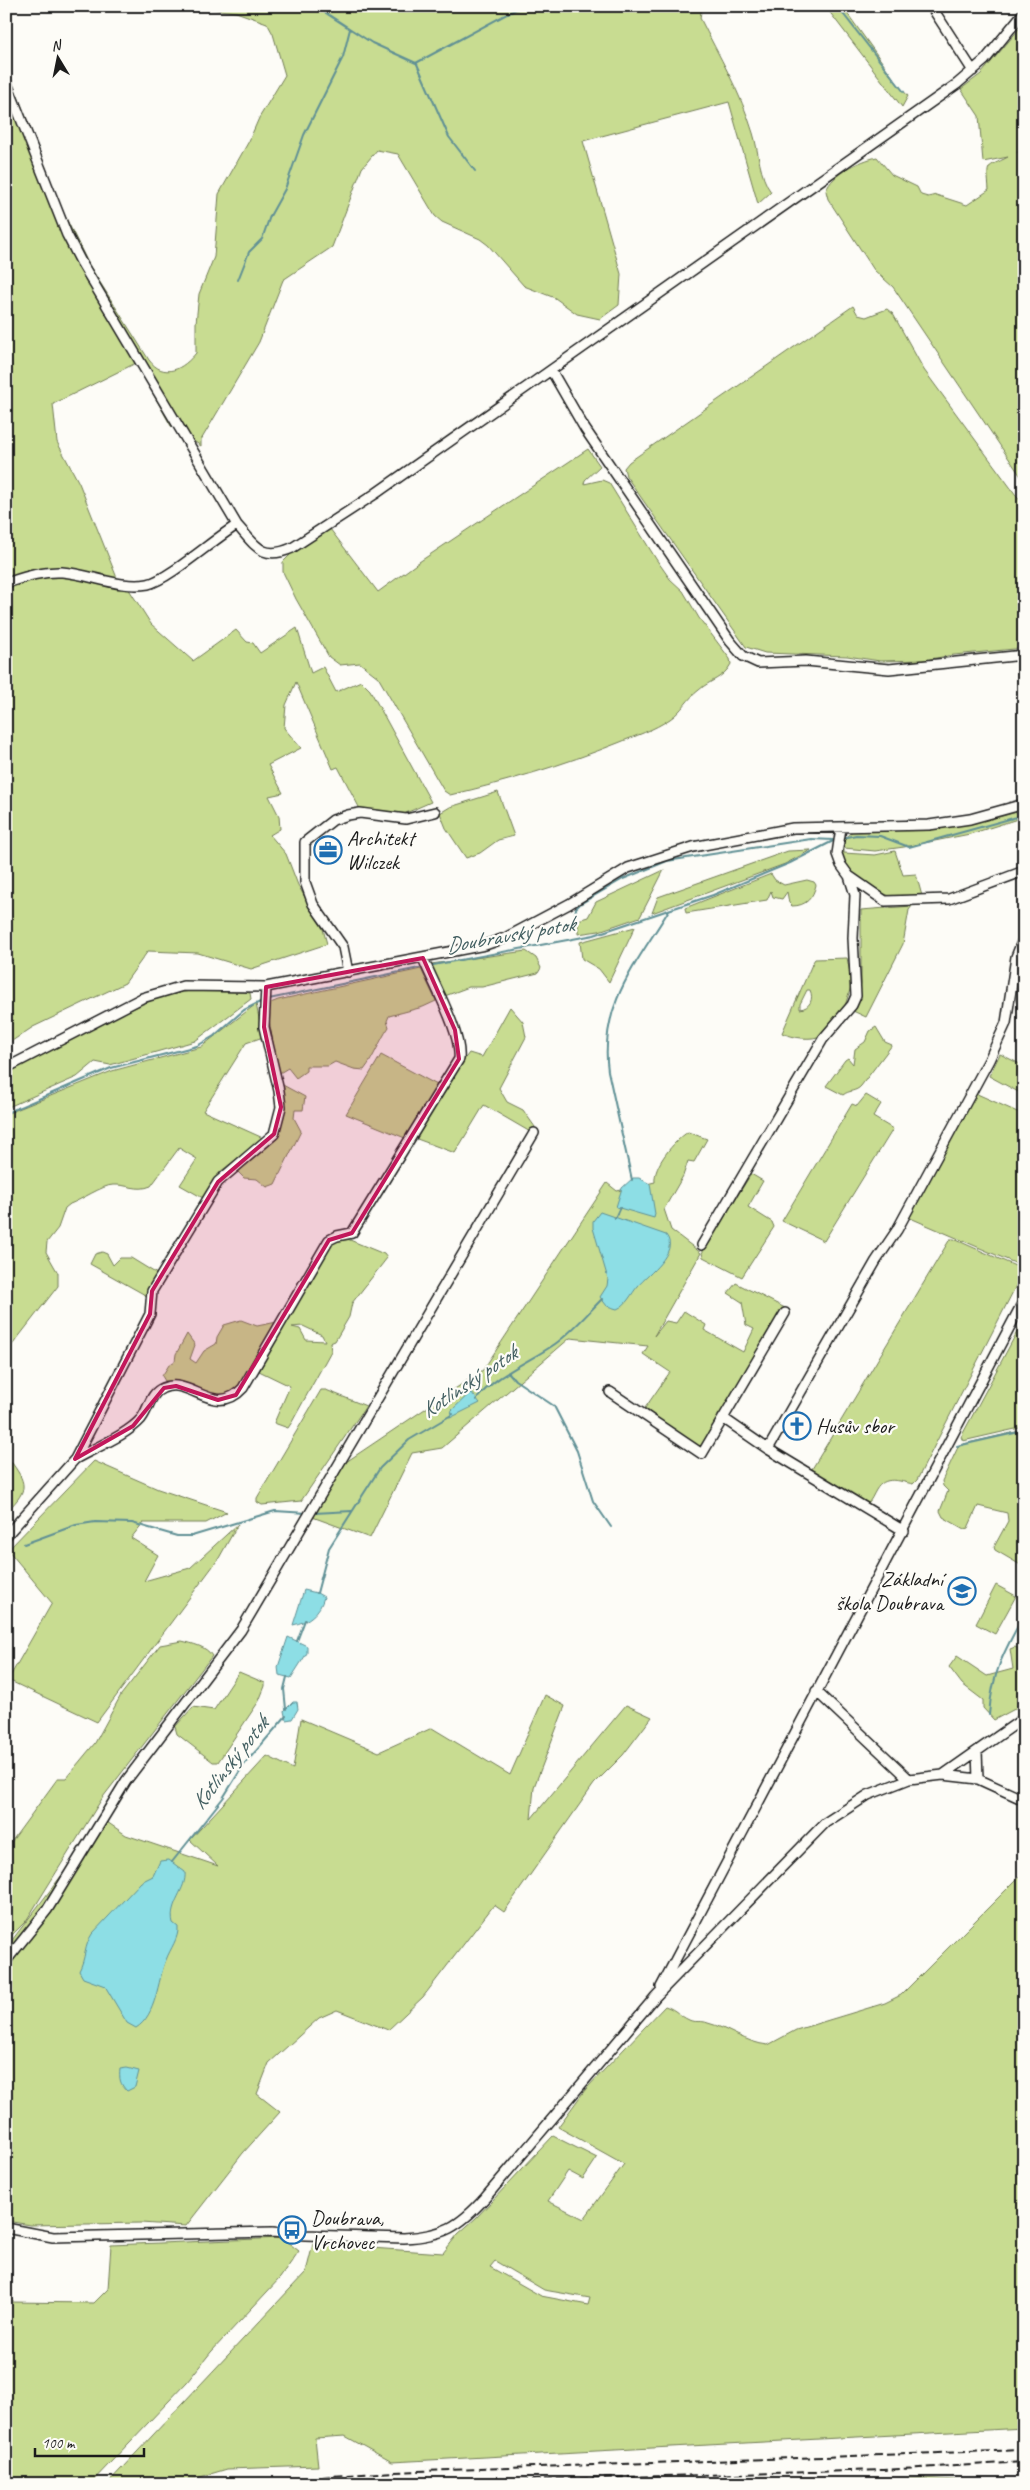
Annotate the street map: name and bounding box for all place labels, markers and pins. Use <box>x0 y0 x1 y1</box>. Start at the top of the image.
place label: Architekt Wilczek <box>347 825 417 875</box>
office icon: Architekt Wilczek <box>313 835 343 865</box>
church icon: Husův sbor <box>782 1411 812 1441</box>
place label: Husův sbor <box>816 1413 896 1439</box>
place label: Základní škola Doubrava <box>836 1566 947 1616</box>
school or university icon: Základní škola Doubrava <box>947 1576 977 1606</box>
place label: Doubrava, Vrchovec <box>311 2205 384 2255</box>
bus stop icon: Doubrava, Vrchovec <box>277 2215 307 2245</box>

